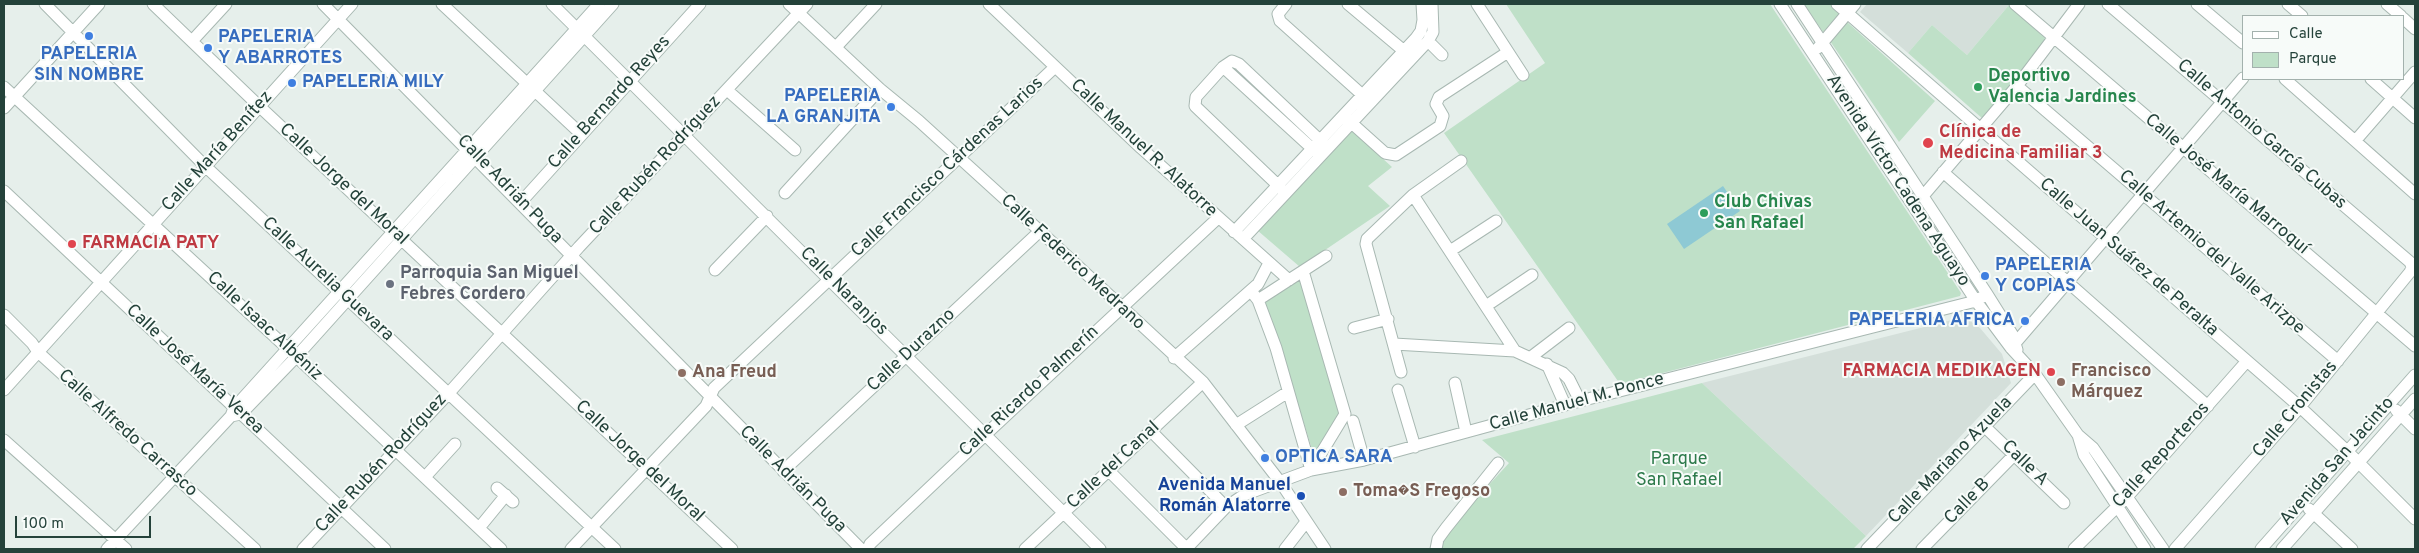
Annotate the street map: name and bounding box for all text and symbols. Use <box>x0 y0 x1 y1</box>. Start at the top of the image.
legend <box>2242 15 2404 80</box>
text: Calle <box>2289 25 2323 44</box>
place label: PAPELERIA Y ABARROTES <box>218 27 342 70</box>
marker: PAPELERIA SIN NOMBRE <box>83 30 95 42</box>
street label: Calle Bernardo Reyes <box>544 32 676 174</box>
marker: PAPELERIA Y ABARROTES <box>202 42 214 54</box>
place label: PAPELERIA SIN NOMBRE <box>34 44 144 86</box>
text: Parque <box>2289 50 2337 69</box>
street label: Calle Antonio García Cubas <box>2172 55 2350 215</box>
place label: Deportivo Valencia Jardines <box>1988 66 2137 108</box>
street label: Avenida Víctor Cadena Aguayo <box>1820 71 1974 291</box>
place label: PAPELERIA MILY <box>302 72 444 94</box>
street label: Calle Francisco Cárdenas Larios <box>847 73 1049 263</box>
street label: Calle Manuel R. Alatorre <box>1065 75 1221 223</box>
marker: PAPELERIA MILY <box>286 77 298 89</box>
marker: Deportivo Valencia Jardines <box>1972 81 1984 93</box>
place label: PAPELERIA LA GRANJITA <box>766 86 881 128</box>
street label: Calle María Benítez <box>158 87 278 217</box>
street label: Calle Rubén Rodríguez <box>586 92 726 240</box>
marker: PAPELERIA LA GRANJITA <box>885 101 897 113</box>
street label: Calle José María Marroquí <box>2140 110 2312 260</box>
street label: Calle Jorge del Moral <box>274 120 412 250</box>
place label: Clínica de Medicina Familiar 3 <box>1939 122 2102 164</box>
street label: Calle Adrián Puga <box>452 131 566 249</box>
marker: Clínica de Medicina Familiar 3 <box>1921 136 1935 150</box>
street label: Calle Artemio del Valle Arizpe <box>2114 166 2308 340</box>
street label: Calle Juan Suárez de Peralta <box>2034 174 2222 342</box>
street label: Calle Federico Medrano <box>995 190 1149 336</box>
place label: Club Chivas San Rafael <box>1714 192 1812 234</box>
marker: Club Chivas San Rafael <box>1698 207 1710 219</box>
street label: Calle Aurelia Guevara <box>257 213 397 347</box>
place label: FARMACIA PATY <box>82 233 219 255</box>
marker: FARMACIA PATY <box>66 238 78 250</box>
street label: Calle Naranjos <box>794 243 892 341</box>
place label: PAPELERIA Y COPIAS <box>1995 255 2092 298</box>
place label: Parroquia San Miguel Febres Cordero <box>400 263 579 306</box>
street label: Calle Isaac Albéniz <box>201 268 327 386</box>
marker: PAPELERIA Y COPIAS <box>1979 270 1991 282</box>
marker: Parroquia San Miguel Febres Cordero <box>384 278 396 290</box>
street label: Calle José María Verea <box>121 300 267 440</box>
street label: Calle Durazno <box>863 305 961 397</box>
place label: PAPELERIA AFRICA <box>1849 310 2015 332</box>
marker: PAPELERIA AFRICA <box>2019 315 2031 327</box>
street label: Calle Ricardo Palmerín <box>956 322 1104 462</box>
street label: Calle Cronistas <box>2249 357 2343 463</box>
place label: FARMACIA MEDIKAGEN <box>1842 361 2041 383</box>
place label: Francisco Márquez <box>2071 361 2152 404</box>
place label: Ana Freud <box>692 362 777 384</box>
street label: Calle Alfredo Carrasco <box>53 366 201 502</box>
marker: FARMACIA MEDIKAGEN <box>2045 366 2057 378</box>
marker: Ana Freud <box>676 367 688 379</box>
street label: Calle Manuel M. Ponce <box>1487 369 1667 437</box>
marker: Francisco Márquez <box>2055 376 2067 388</box>
street label: Calle Rubén Rodríguez <box>312 390 452 538</box>
street label: Calle Mariano Azuela <box>1884 393 2018 529</box>
street label: Avenida San Jacinto <box>2276 393 2400 531</box>
street label: Calle Jorge del Moral <box>570 397 708 527</box>
street label: Calle Reporteros <box>2109 399 2215 513</box>
street label: Calle del Canal <box>1063 418 1165 514</box>
street label: Calle Adrián Puga <box>734 422 850 538</box>
street label: Calle A <box>1996 437 2052 491</box>
place label: OPTICA SARA <box>1275 447 1393 469</box>
park label: Parque San Rafael <box>1636 449 1722 492</box>
marker: OPTICA SARA <box>1259 452 1271 464</box>
street label: Calle B <box>1941 474 1995 530</box>
place label: Avenida Manuel Román Alatorre <box>1157 475 1291 518</box>
place label: Toma�S Fregoso <box>1353 481 1490 503</box>
marker: Toma�S Fregoso <box>1337 486 1349 498</box>
marker: Avenida Manuel Román Alatorre <box>1295 490 1307 502</box>
scale bar <box>18 506 154 538</box>
text: 100 m <box>23 515 64 534</box>

